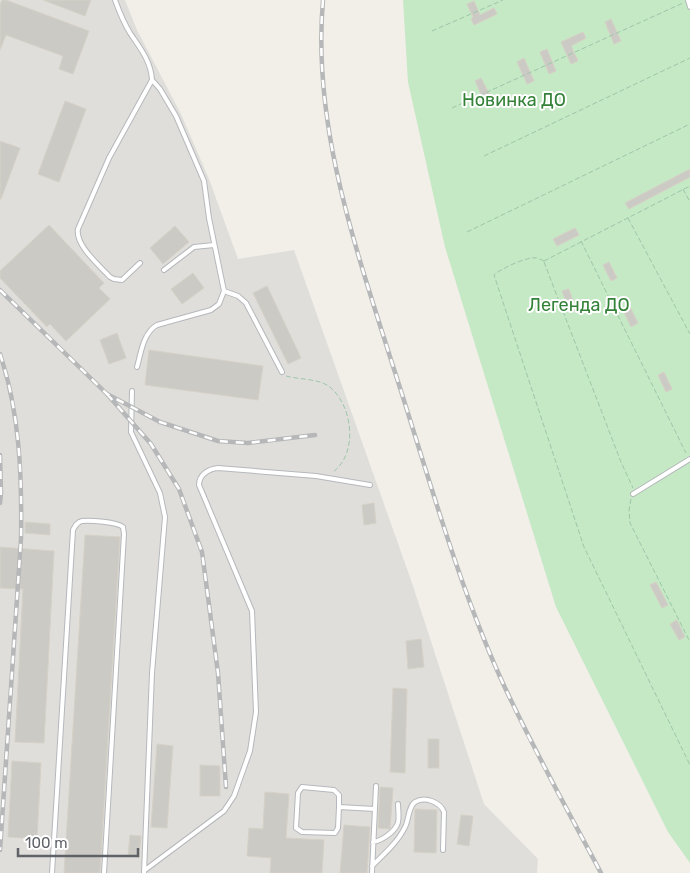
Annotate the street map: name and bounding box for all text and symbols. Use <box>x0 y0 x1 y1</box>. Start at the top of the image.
park label: Новинка ДО <box>462 89 566 111</box>
park label: Легенда ДО <box>528 294 630 316</box>
scale bar <box>18 826 138 858</box>
text: 100 m <box>25 834 67 852</box>

